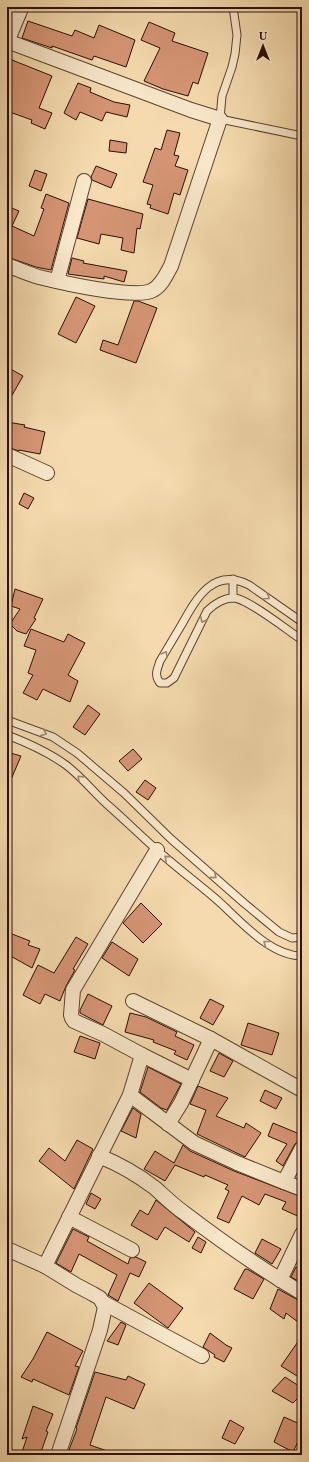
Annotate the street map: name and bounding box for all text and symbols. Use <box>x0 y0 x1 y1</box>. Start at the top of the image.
north arrow <box>243 26 283 66</box>
text: U <box>259 29 268 43</box>
one-way arrow <box>262 592 269 599</box>
one-way arrow <box>200 615 208 623</box>
one-way arrow <box>160 651 167 658</box>
one-way arrow <box>39 728 47 736</box>
one-way arrow <box>77 775 85 783</box>
one-way arrow <box>165 856 172 863</box>
one-way arrow <box>210 872 217 879</box>
one-way arrow <box>264 940 271 947</box>

